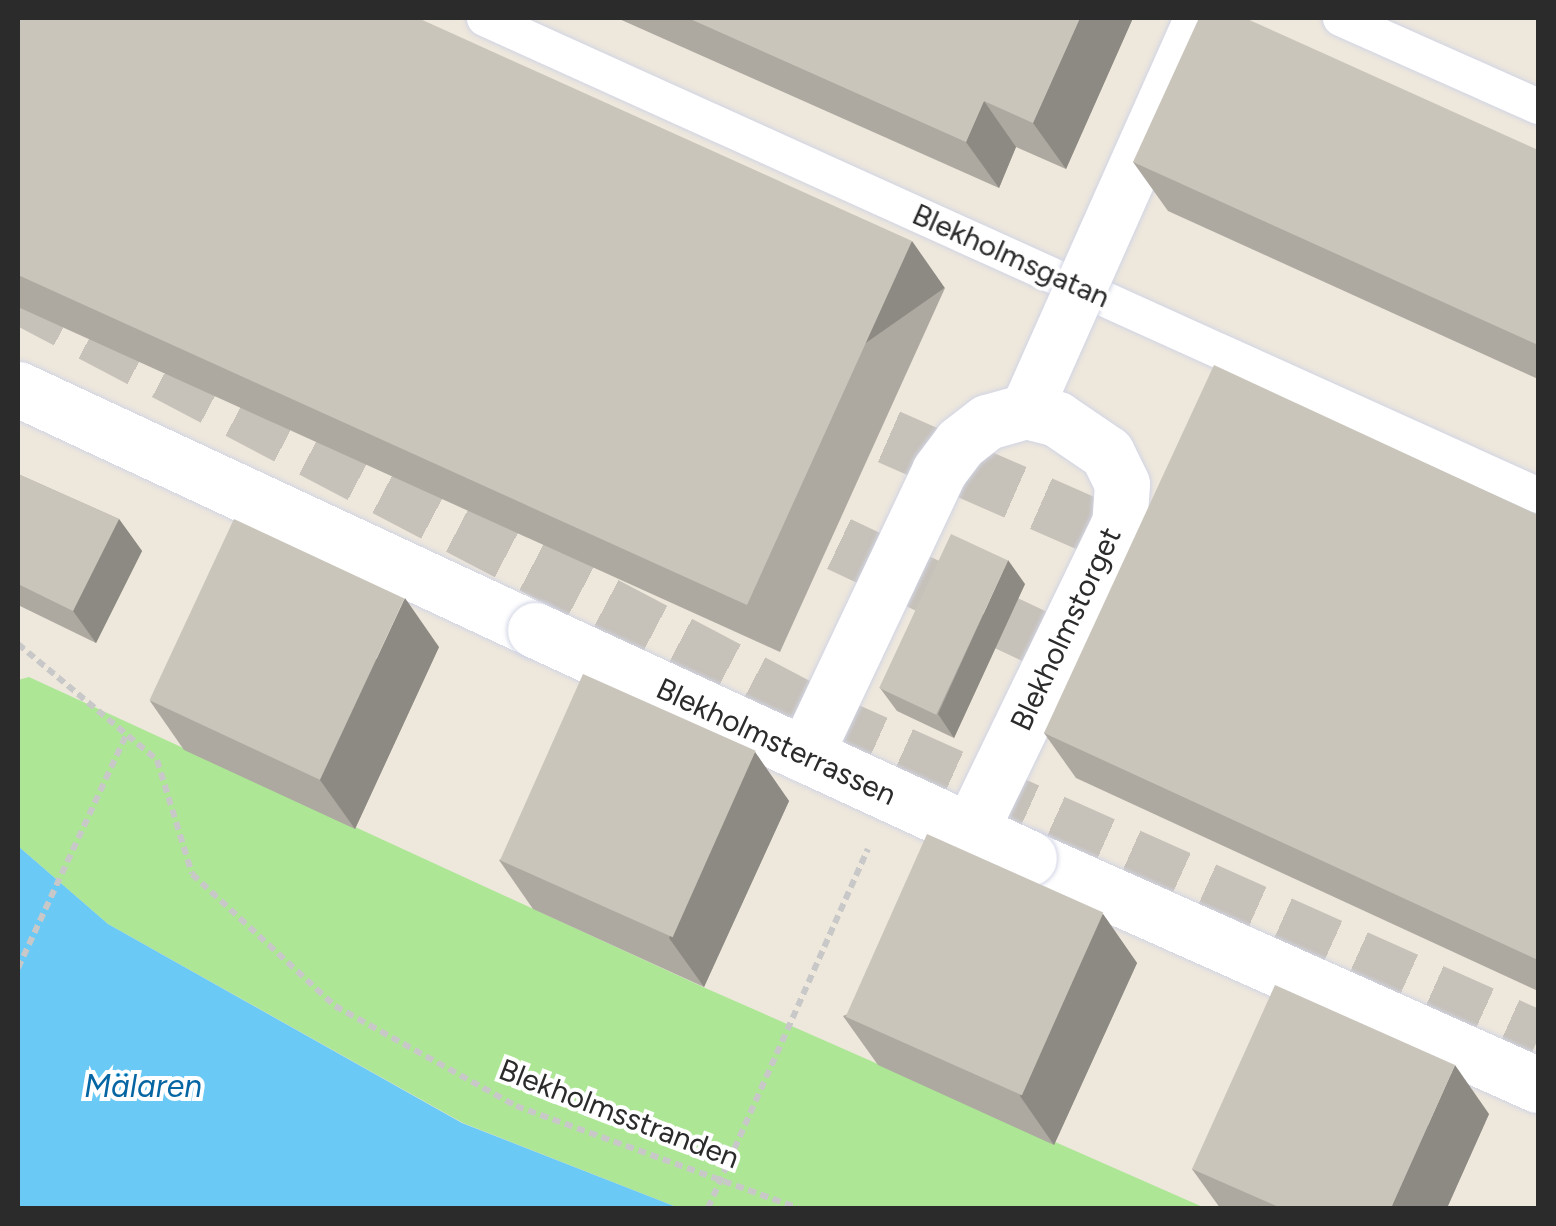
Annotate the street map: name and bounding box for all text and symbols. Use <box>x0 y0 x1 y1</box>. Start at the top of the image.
street label: Blekholmsgatan <box>907 196 1115 316</box>
street label: Blekholmstorget <box>1003 522 1129 736</box>
street label: Blekholmsterrassen <box>650 671 902 813</box>
street label: Blekholmsstranden <box>494 1052 744 1176</box>
water label: Mälaren <box>84 1067 202 1105</box>

